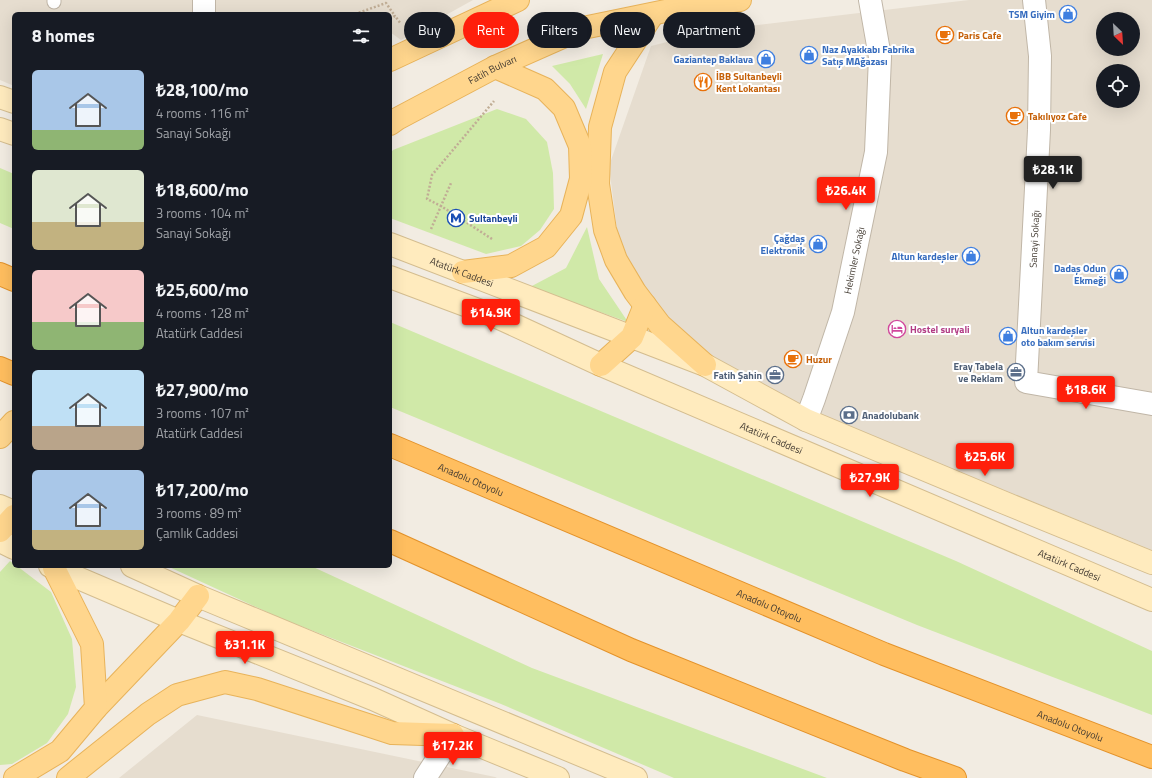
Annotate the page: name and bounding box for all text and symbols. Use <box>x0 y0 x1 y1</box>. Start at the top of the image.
shop icon: TSM Giyim <box>1058 4 1078 24</box>
place label: TSM Giyim <box>1009 7 1055 22</box>
chip: Buy <box>404 12 455 48</box>
chip: Rent <box>463 12 519 48</box>
chip: Filters <box>527 12 592 48</box>
chip: New <box>600 12 655 48</box>
chip: Apartment <box>663 12 755 48</box>
north arrow <box>1096 12 1140 56</box>
map controls <box>1096 12 1140 108</box>
text: 8 homes <box>32 23 95 49</box>
icon: filters <box>350 25 372 47</box>
cafe icon: Paris Cafe <box>935 25 955 45</box>
place label: Paris Cafe <box>958 28 1001 43</box>
place label: Naz Ayakkabı Fabrika Satış MAğazası <box>822 42 915 69</box>
shop icon: Naz Ayakkabı Fabrika Satış MAğazası <box>799 45 819 65</box>
shop icon: Gaziantep Baklava <box>756 49 776 69</box>
street label: Fatih Bulvarı <box>465 51 519 88</box>
place label: Gaziantep Baklava <box>674 52 753 67</box>
button: locate <box>1096 64 1140 108</box>
place label: İBB Sultanbeyli Kent Lokantası <box>716 69 782 96</box>
restaurant icon: İBB Sultanbeyli Kent Lokantası <box>693 72 713 92</box>
text: ₺28,100/mo <box>156 77 249 103</box>
icon: home <box>64 86 112 134</box>
text: 4 rooms · 116 m² <box>156 103 249 123</box>
cafe icon: Takılıyoz Cafe <box>1005 106 1025 126</box>
place label: Takılıyoz Cafe <box>1028 109 1087 124</box>
text: Sanayi Sokağı <box>156 123 231 143</box>
pin: ₺28.1K <box>1020 156 1086 190</box>
text: ₺28.1K <box>1033 159 1073 179</box>
text: ₺18,600/mo <box>156 177 249 203</box>
pin: ₺26.4K <box>813 177 879 211</box>
text: ₺26.4K <box>826 180 866 200</box>
icon: home <box>64 186 112 234</box>
text: 3 rooms · 104 m² <box>156 203 249 223</box>
metro station icon: Sultanbeyli <box>446 208 466 228</box>
street label: Sanayi Sokağı <box>1025 210 1044 268</box>
place label: Sultanbeyli <box>469 211 518 226</box>
text: Sanayi Sokağı <box>156 223 231 243</box>
street label: Hekimler Sokağı <box>840 226 868 295</box>
place label: Çağdaş Elektronik <box>761 231 806 258</box>
shop icon: Çağdaş Elektronik <box>808 234 828 254</box>
shop icon: Altun kardeşler <box>961 246 981 266</box>
place label: Altun kardeşler <box>892 249 958 264</box>
street label: Atatürk Caddesi <box>428 253 495 291</box>
place label: Dadaş Odun Ekmeği <box>1054 261 1106 288</box>
shop icon: Dadaş Odun Ekmeği <box>1109 264 1129 284</box>
text: ₺25,600/mo <box>156 277 249 303</box>
icon: home <box>64 286 112 334</box>
pin: ₺14.9K <box>458 299 524 333</box>
text: ₺14.9K <box>471 302 511 322</box>
text: 4 rooms · 128 m² <box>156 303 249 323</box>
hotel icon: Hostel suryali <box>887 319 907 339</box>
place label: Hostel suryali <box>910 322 970 337</box>
text: Atatürk Caddesi <box>156 323 242 343</box>
place label: Altun kardeşler oto bakım servisi <box>1021 323 1095 350</box>
shop icon: Altun kardeşler oto bakım servisi <box>998 326 1018 346</box>
cafe icon: Huzur <box>783 349 803 369</box>
place label: Huzur <box>806 352 832 367</box>
place label: Eray Tabela ve Reklam <box>954 359 1003 386</box>
office icon: Eray Tabela ve Reklam <box>1006 362 1026 382</box>
office icon: Fatih Şahin <box>765 365 785 385</box>
place label: Fatih Şahin <box>714 368 762 383</box>
pin: ₺18.6K <box>1053 376 1119 410</box>
text: ₺27,900/mo <box>156 377 249 403</box>
text: ₺18.6K <box>1066 379 1106 399</box>
icon: home <box>64 386 112 434</box>
text: 3 rooms · 107 m² <box>156 403 249 423</box>
bank icon: Anadolubank <box>839 405 859 425</box>
place label: Anadolubank <box>862 408 920 423</box>
street label: Atatürk Caddesi <box>738 418 805 458</box>
text: Atatürk Caddesi <box>156 423 242 443</box>
pin: ₺25.6K <box>952 443 1018 477</box>
text: ₺25.6K <box>965 446 1005 466</box>
street label: Anadolu Otoyolu <box>436 459 506 500</box>
pin: ₺27.9K <box>837 464 903 498</box>
text: ₺27.9K <box>850 467 890 487</box>
text: ₺17,200/mo <box>156 477 249 503</box>
icon: home <box>64 486 112 534</box>
text: 3 rooms · 89 m² <box>156 503 242 523</box>
text: Çamlık Caddesi <box>156 523 238 543</box>
street label: Atatürk Caddesi <box>1036 545 1103 585</box>
street label: Anadolu Otoyolu <box>734 585 804 626</box>
pin: ₺31.1K <box>212 631 278 665</box>
text: ₺31.1K <box>225 634 265 654</box>
street label: Anadolu Otoyolu <box>1035 707 1105 746</box>
pin: ₺17.2K <box>420 732 486 766</box>
text: ₺17.2K <box>433 735 473 755</box>

